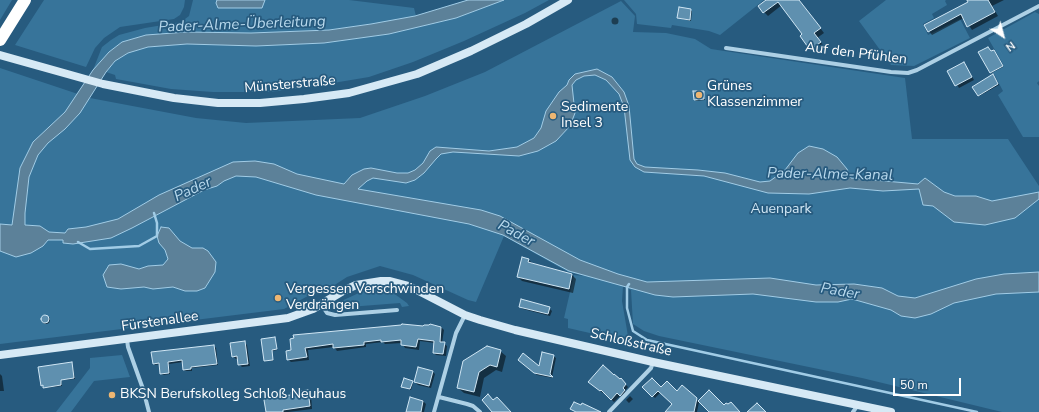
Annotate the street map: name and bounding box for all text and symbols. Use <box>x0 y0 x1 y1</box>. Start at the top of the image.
water label: Pader-Alme-Überleitung <box>158 13 326 37</box>
north arrow <box>983 16 1023 56</box>
text: N <box>1003 38 1018 55</box>
street label: Auf den Pfühlen <box>804 39 908 69</box>
street label: Münsterstraße <box>244 73 336 97</box>
place label: Grünes Klassenzimmer <box>707 79 802 112</box>
marker: Grünes Klassenzimmer <box>694 90 704 100</box>
place label: Sedimente Insel 3 <box>561 100 628 132</box>
marker: Sedimente Insel 3 <box>548 111 558 121</box>
water label: Pader-Alme-Kanal <box>767 165 893 185</box>
water label: Pader <box>171 174 215 206</box>
park label: Auenpark <box>750 202 812 218</box>
water label: Pader <box>494 217 538 251</box>
water label: Pader <box>819 280 861 304</box>
place label: Vergessen Verschwinden Verdrängen <box>286 282 444 314</box>
marker: Vergessen Verschwinden Verdrängen <box>273 293 283 303</box>
street label: Fürstenallee <box>120 308 200 336</box>
street label: Schloßstraße <box>588 325 674 361</box>
scale bar <box>895 370 963 396</box>
text: 50 m <box>900 377 928 393</box>
place label: BKSN Berufskolleg Schloß Neuhaus <box>120 387 346 403</box>
marker: BKSN Berufskolleg Schloß Neuhaus <box>107 390 117 400</box>

